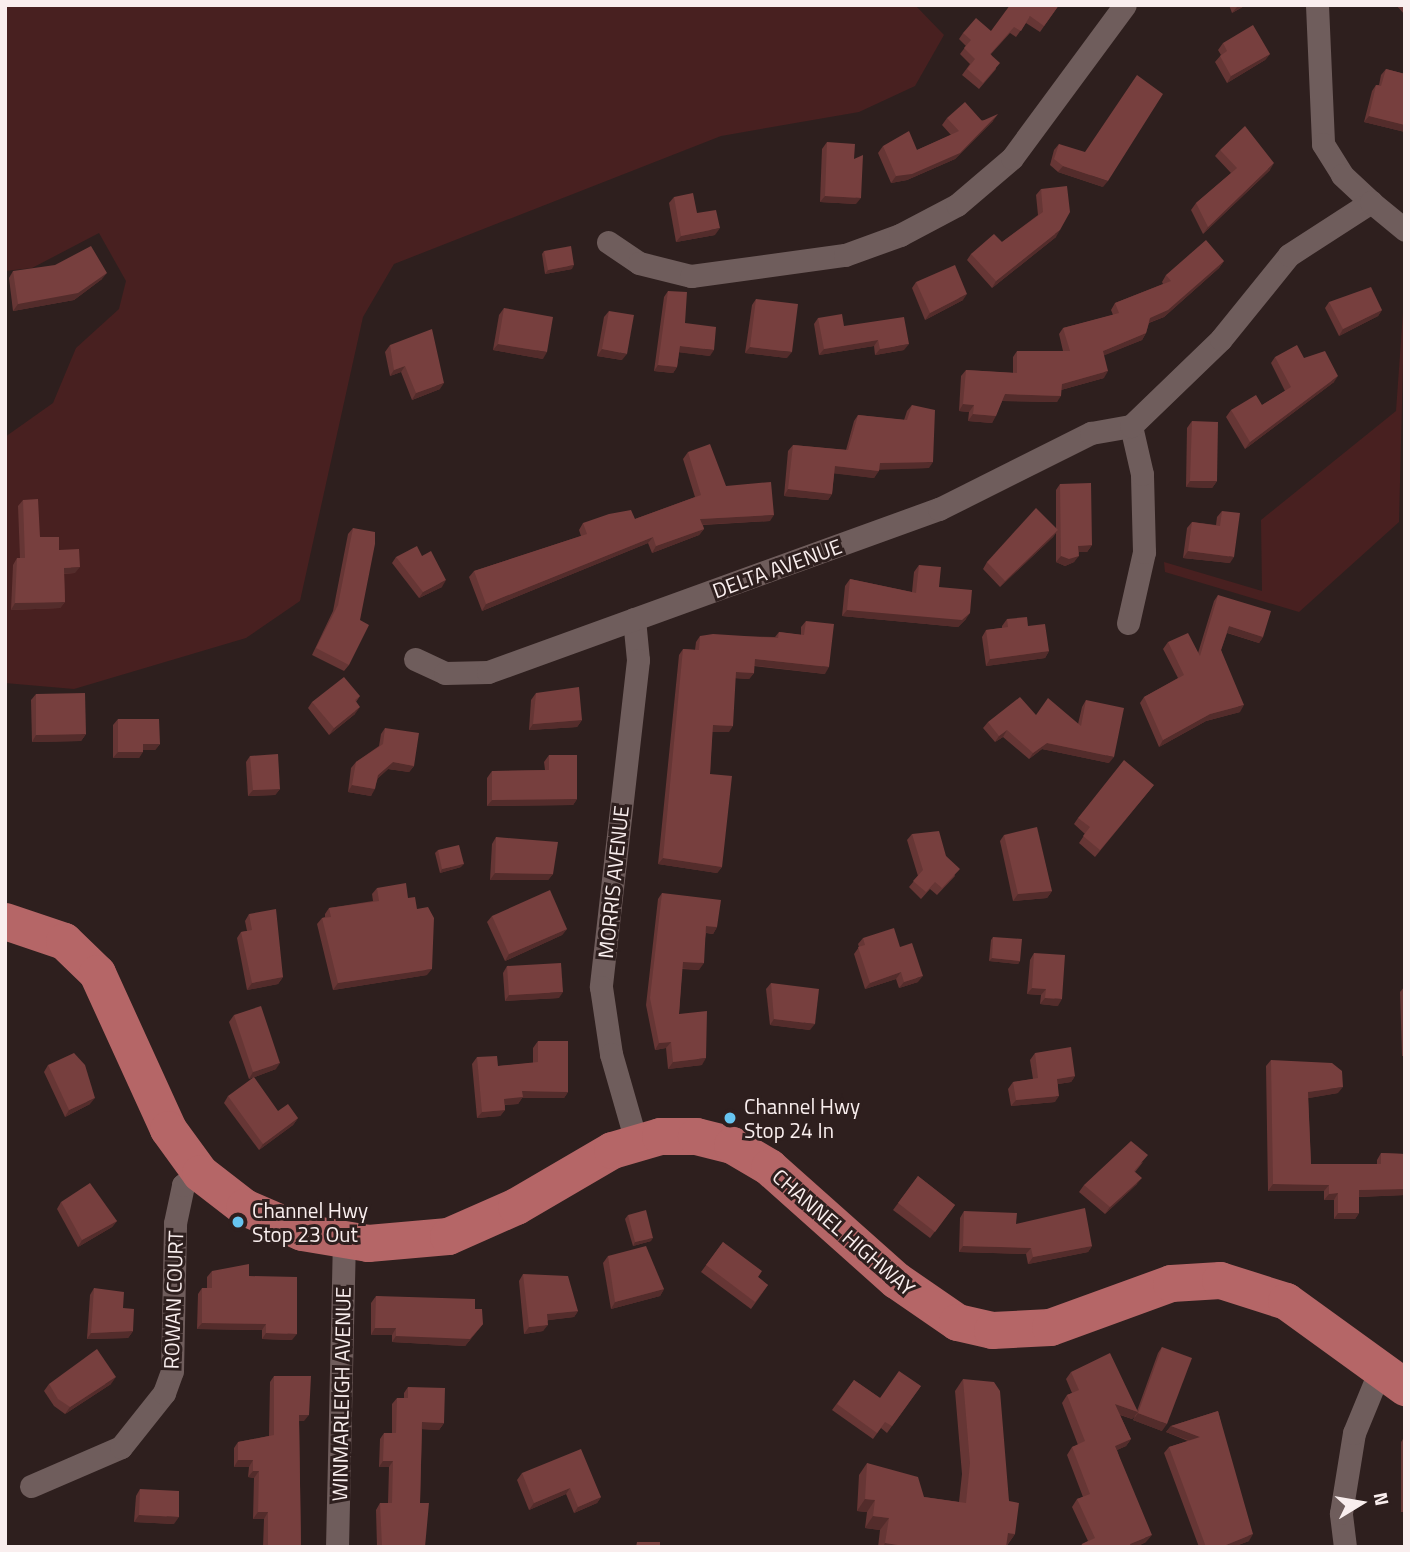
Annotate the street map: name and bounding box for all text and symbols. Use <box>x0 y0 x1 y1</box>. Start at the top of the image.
street label: DELTA AVENUE <box>709 533 845 603</box>
street label: MORRIS AVENUE <box>592 804 634 960</box>
place label: Channel Hwy Stop 24 In <box>744 1093 860 1143</box>
marker: Channel Hwy Stop 24 In <box>722 1110 738 1126</box>
street label: CHANNEL HIGHWAY <box>768 1163 920 1301</box>
place label: Channel Hwy Stop 23 Out <box>252 1197 368 1247</box>
marker: Channel Hwy Stop 23 Out <box>230 1214 246 1230</box>
street label: ROWAN COURT <box>158 1230 188 1370</box>
street label: WINMARLEIGH AVENUE <box>327 1286 355 1502</box>
north arrow <box>1326 1468 1396 1538</box>
text: N <box>1367 1490 1398 1508</box>

